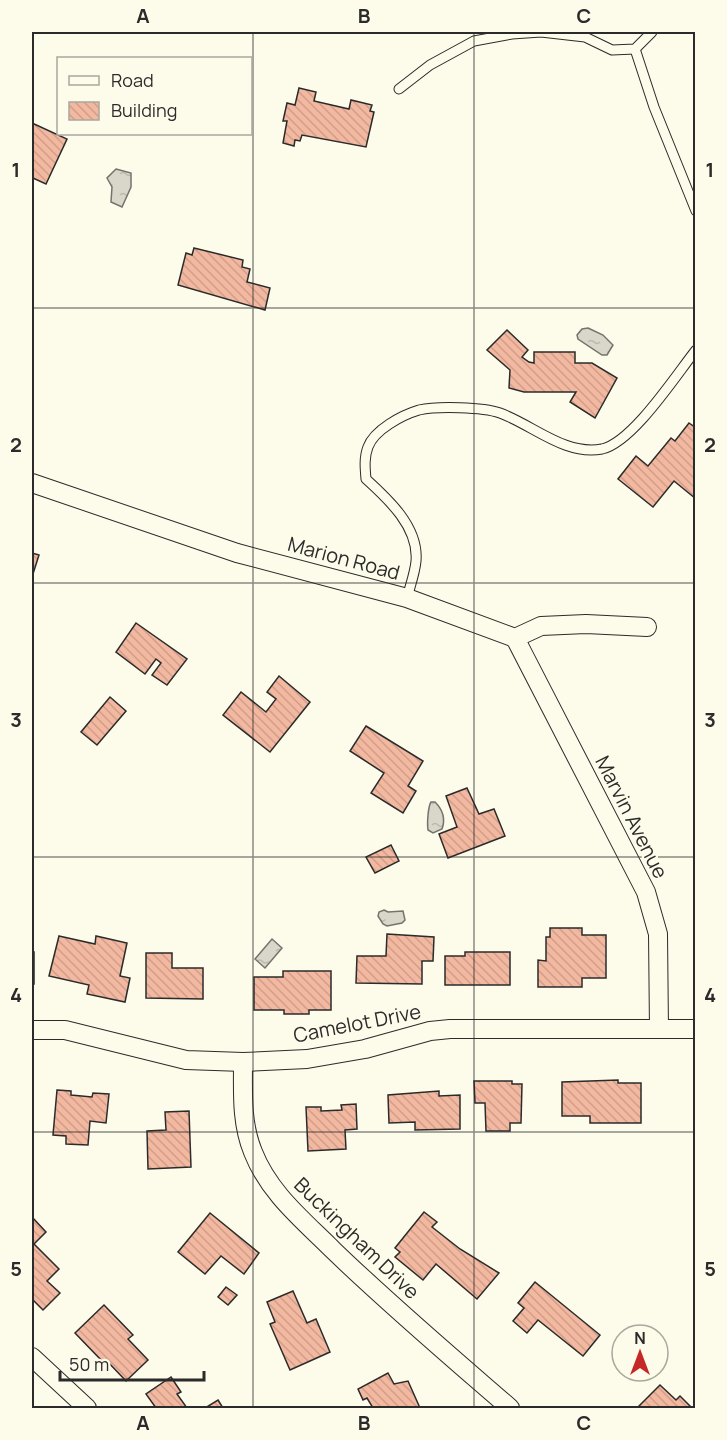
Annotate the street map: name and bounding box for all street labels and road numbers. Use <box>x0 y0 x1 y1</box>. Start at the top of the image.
street label: Marion Road <box>285 530 403 586</box>
street label: Marvin Avenue <box>589 751 675 883</box>
street label: Camelot Drive <box>291 997 423 1049</box>
street label: Buckingham Drive <box>289 1171 425 1305</box>

